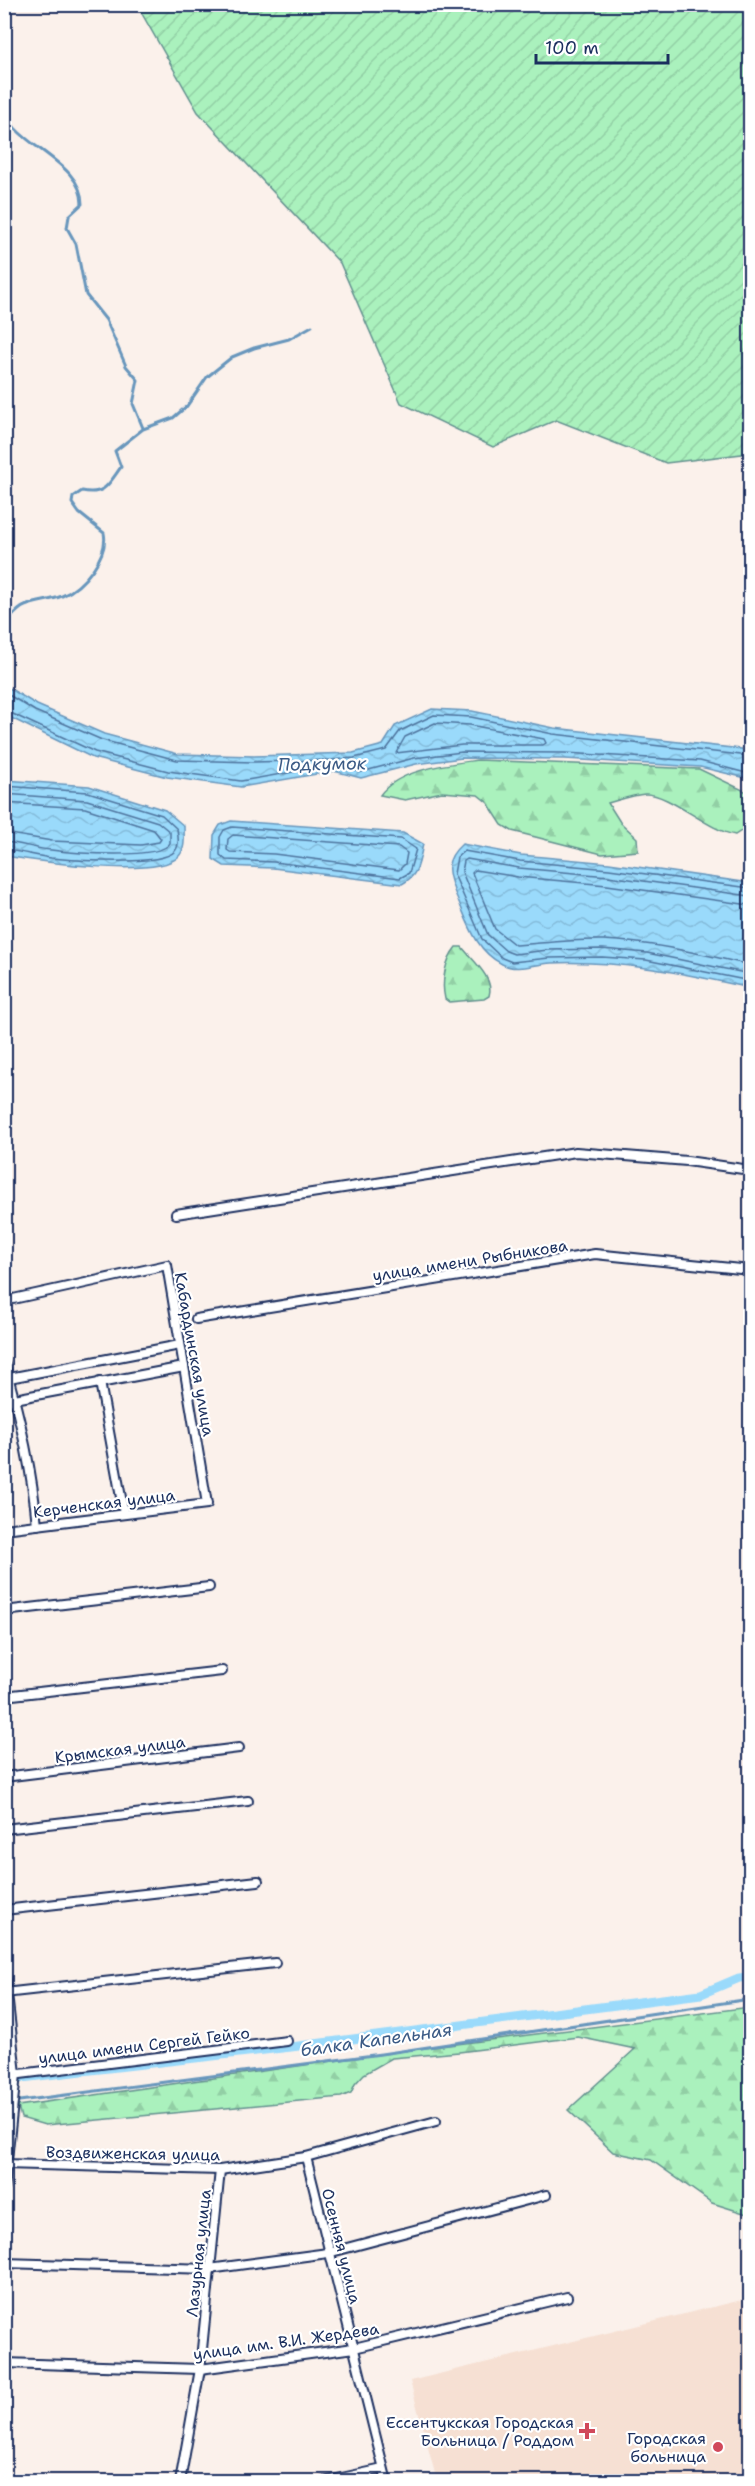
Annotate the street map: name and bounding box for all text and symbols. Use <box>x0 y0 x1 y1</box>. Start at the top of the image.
scale bar <box>536 27 668 65</box>
text: 100 m <box>545 36 599 60</box>
water label: Подкумок <box>278 751 367 777</box>
street label: улица имени Рыбникова <box>371 1235 569 1286</box>
street label: Кабардинская улица <box>170 1270 219 1438</box>
street label: Керченская улица <box>32 1484 176 1523</box>
street label: Крымская улица <box>54 1731 187 1768</box>
water label: балка Капельная <box>299 2017 453 2063</box>
street label: улица имени Сергей Гейко <box>37 2022 251 2069</box>
street label: Воздвиженская улица <box>46 2141 220 2166</box>
street label: Осенняя улица <box>317 2186 366 2306</box>
street label: Лазурная улица <box>181 2188 216 2318</box>
street label: улица им. В.И. Жердева <box>192 2318 380 2365</box>
place label: Ессентукская Городская Больница / Роддом <box>386 2412 574 2451</box>
marker: Ессентукская Городская Больница / Роддом <box>578 2422 596 2440</box>
place label: Городская больница <box>627 2428 706 2467</box>
marker: Городская больница <box>711 2440 725 2454</box>

